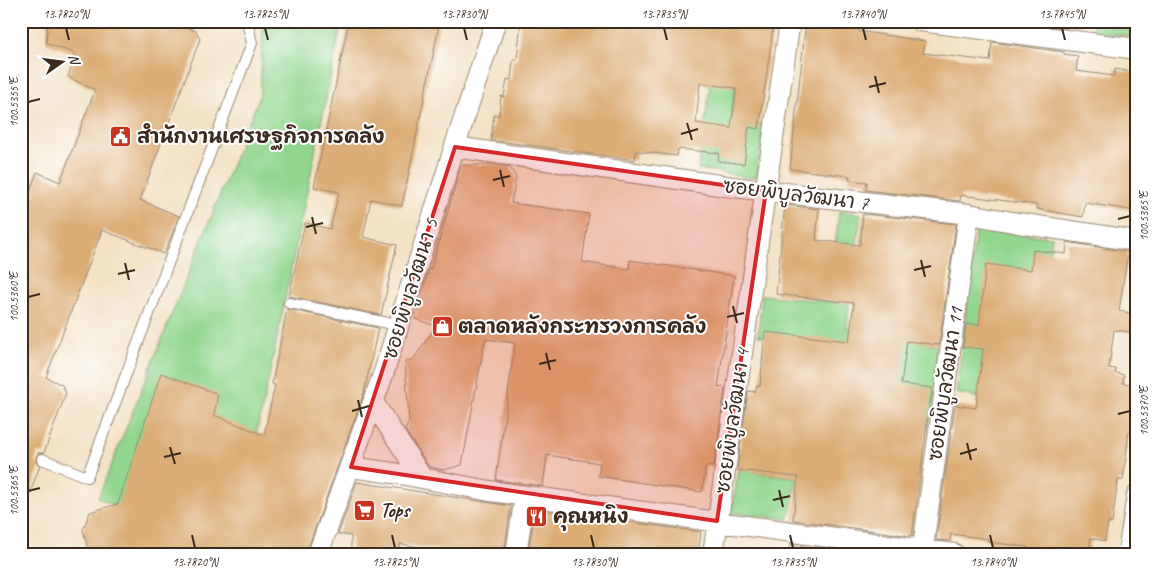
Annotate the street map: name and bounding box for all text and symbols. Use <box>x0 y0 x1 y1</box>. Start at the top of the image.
text: 13.7820°N <box>43 6 90 22</box>
text: 13.7825°N <box>242 6 289 22</box>
text: 13.7830°N <box>441 6 488 22</box>
text: 13.7835°N <box>641 6 688 22</box>
text: 13.7840°N <box>840 6 887 22</box>
text: 13.7845°N <box>1039 6 1086 22</box>
north arrow <box>38 38 88 88</box>
text: N <box>65 53 84 67</box>
text: 100.5355°E <box>6 75 22 127</box>
place label: สำนักงานเศรษฐกิจการคลัง <box>137 123 385 150</box>
public building icon: สำนักงานเศรษฐกิจการคลัง <box>109 124 133 148</box>
street label: ซอยพิบูลวัฒนา 7 <box>721 173 871 219</box>
text: 100.5365°E <box>1136 189 1152 241</box>
street label: ซอยพิบูลวัฒนา 5 <box>377 215 447 364</box>
text: 100.5360°E <box>6 270 22 322</box>
street label: ซอยพิบูลวัฒนา 11 <box>922 304 972 463</box>
shop icon: ตลาดหลังกระทรวงการคลัง <box>430 314 454 338</box>
place label: ตลาดหลังกระทรวงการคลัง <box>458 314 706 339</box>
street label: ซอยพิบูลวัฒนา 4 <box>710 345 758 496</box>
text: 100.5370°E <box>1136 384 1152 436</box>
text: 100.5365°E <box>6 464 22 516</box>
supermarket icon: Tops <box>352 498 376 522</box>
place label: Tops <box>380 498 411 523</box>
restaurant icon: คุณหนิง <box>525 504 549 528</box>
place label: คุณหนิง <box>553 504 628 531</box>
text: 13.7820°N <box>172 554 219 570</box>
text: 13.7825°N <box>372 554 419 570</box>
text: 13.7830°N <box>571 554 618 570</box>
text: 13.7835°N <box>770 554 817 570</box>
text: 13.7840°N <box>970 554 1017 570</box>

